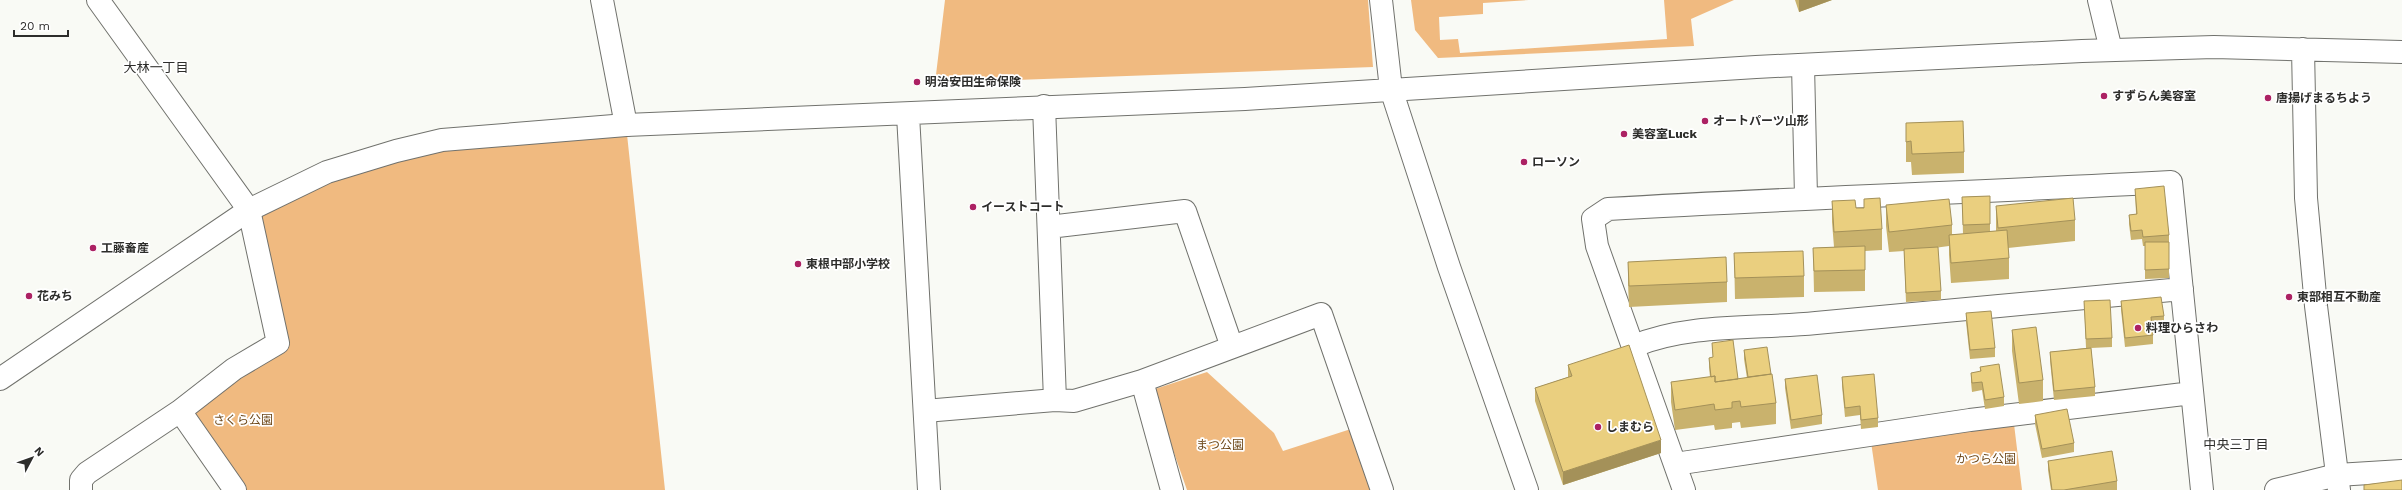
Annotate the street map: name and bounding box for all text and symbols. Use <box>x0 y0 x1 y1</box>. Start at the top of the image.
scale bar <box>14 12 68 38</box>
text: 20 m <box>20 19 50 33</box>
district label: 大林一丁目 <box>123 60 189 75</box>
place label: 明治安田生命保険 <box>925 75 1021 89</box>
marker: 明治安田生命保険 <box>912 77 922 87</box>
place label: すずらん美容室 <box>2112 89 2196 103</box>
marker: すずらん美容室 <box>2099 91 2109 101</box>
place label: 唐揚げまるちよう <box>2276 91 2372 105</box>
marker: 唐揚げまるちよう <box>2263 93 2273 103</box>
place label: オートパーツ山形 <box>1713 114 1809 128</box>
marker: オートパーツ山形 <box>1700 116 1710 126</box>
place label: 美容室Luck <box>1632 127 1697 141</box>
marker: 美容室Luck <box>1619 129 1629 139</box>
place label: ローソン <box>1532 155 1580 169</box>
marker: ローソン <box>1519 157 1529 167</box>
place label: イーストコート <box>981 200 1064 214</box>
marker: イーストコート <box>968 202 978 212</box>
place label: 工藤畜産 <box>101 241 149 255</box>
marker: 工藤畜産 <box>88 243 98 253</box>
place label: 東根中部小学校 <box>806 257 890 271</box>
marker: 東根中部小学校 <box>793 259 803 269</box>
place label: 花みち <box>37 289 73 303</box>
place label: 東部相互不動産 <box>2297 290 2381 304</box>
marker: 花みち <box>24 291 34 301</box>
marker: 東部相互不動産 <box>2284 292 2294 302</box>
place label: 料理ひらさわ <box>2146 321 2218 335</box>
marker: 料理ひらさわ <box>2133 323 2143 333</box>
park label: さくら公園 <box>213 413 273 427</box>
place label: しまむら <box>1606 420 1654 434</box>
marker: しまむら <box>1593 422 1603 432</box>
district label: 中央三丁目 <box>2203 437 2269 452</box>
north arrow <box>12 438 52 478</box>
park label: まつ公園 <box>1196 438 1244 452</box>
text: N <box>32 444 47 459</box>
park label: かつら公園 <box>1956 452 2016 466</box>

